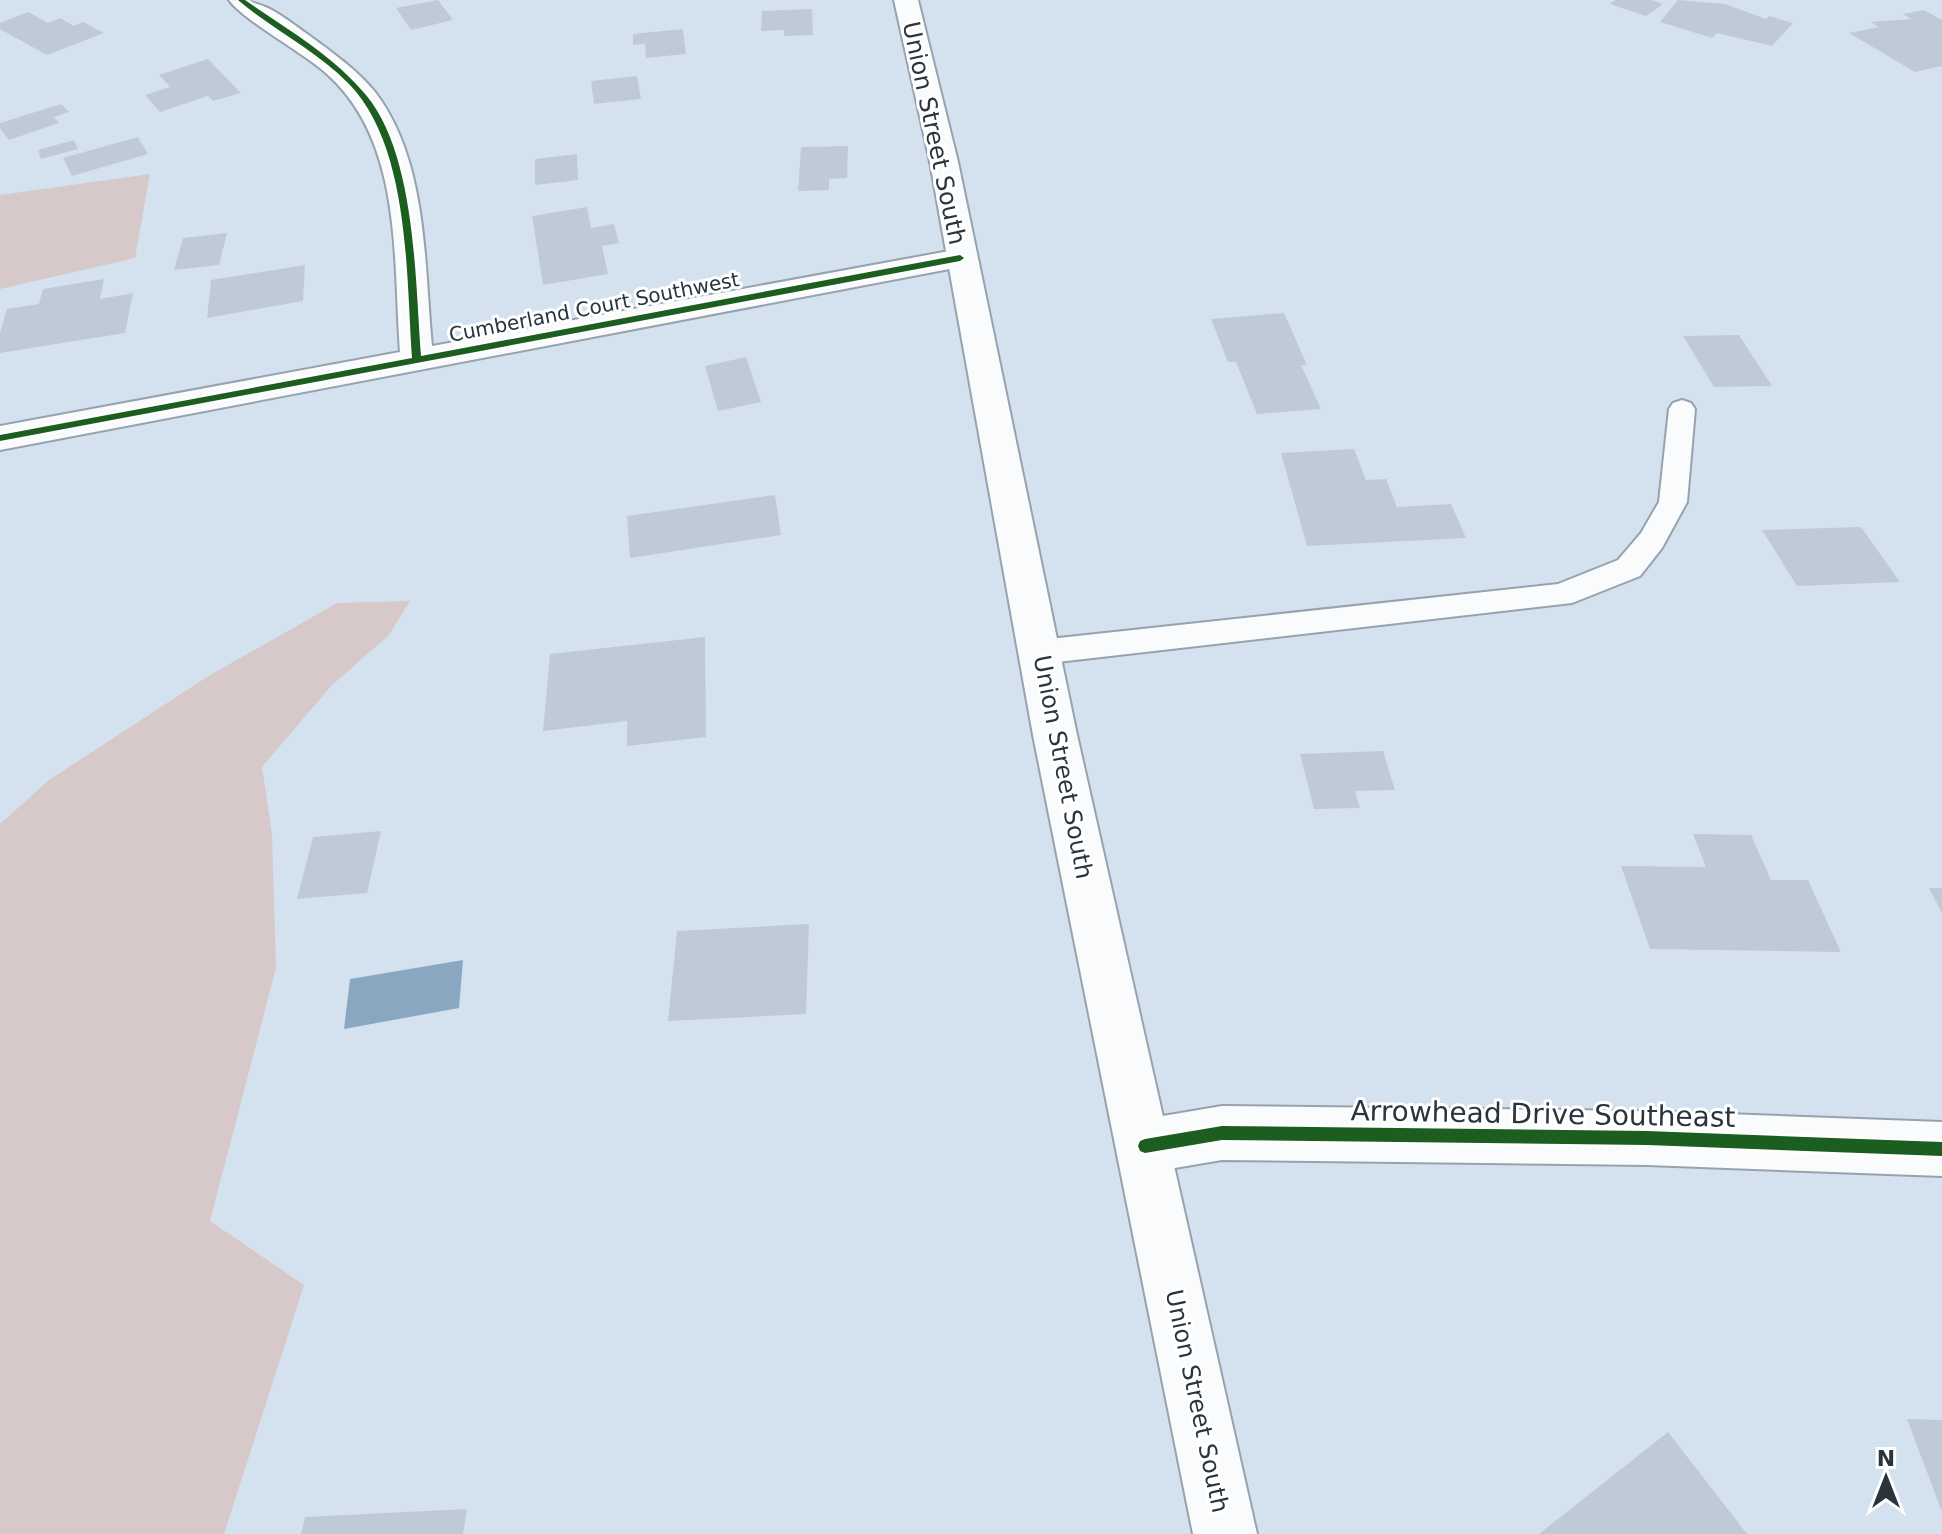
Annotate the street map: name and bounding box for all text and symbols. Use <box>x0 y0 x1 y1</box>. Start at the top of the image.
street label: Union Street South <box>897 19 971 247</box>
street label: Cumberland Court Southwest <box>447 267 741 347</box>
street label: Union Street South <box>1028 653 1098 881</box>
street label: Arrowhead Drive Southeast <box>1350 1094 1736 1134</box>
street label: Union Street South <box>1160 1287 1234 1515</box>
north arrow <box>1846 1438 1926 1518</box>
text: N <box>1877 1446 1895 1471</box>

